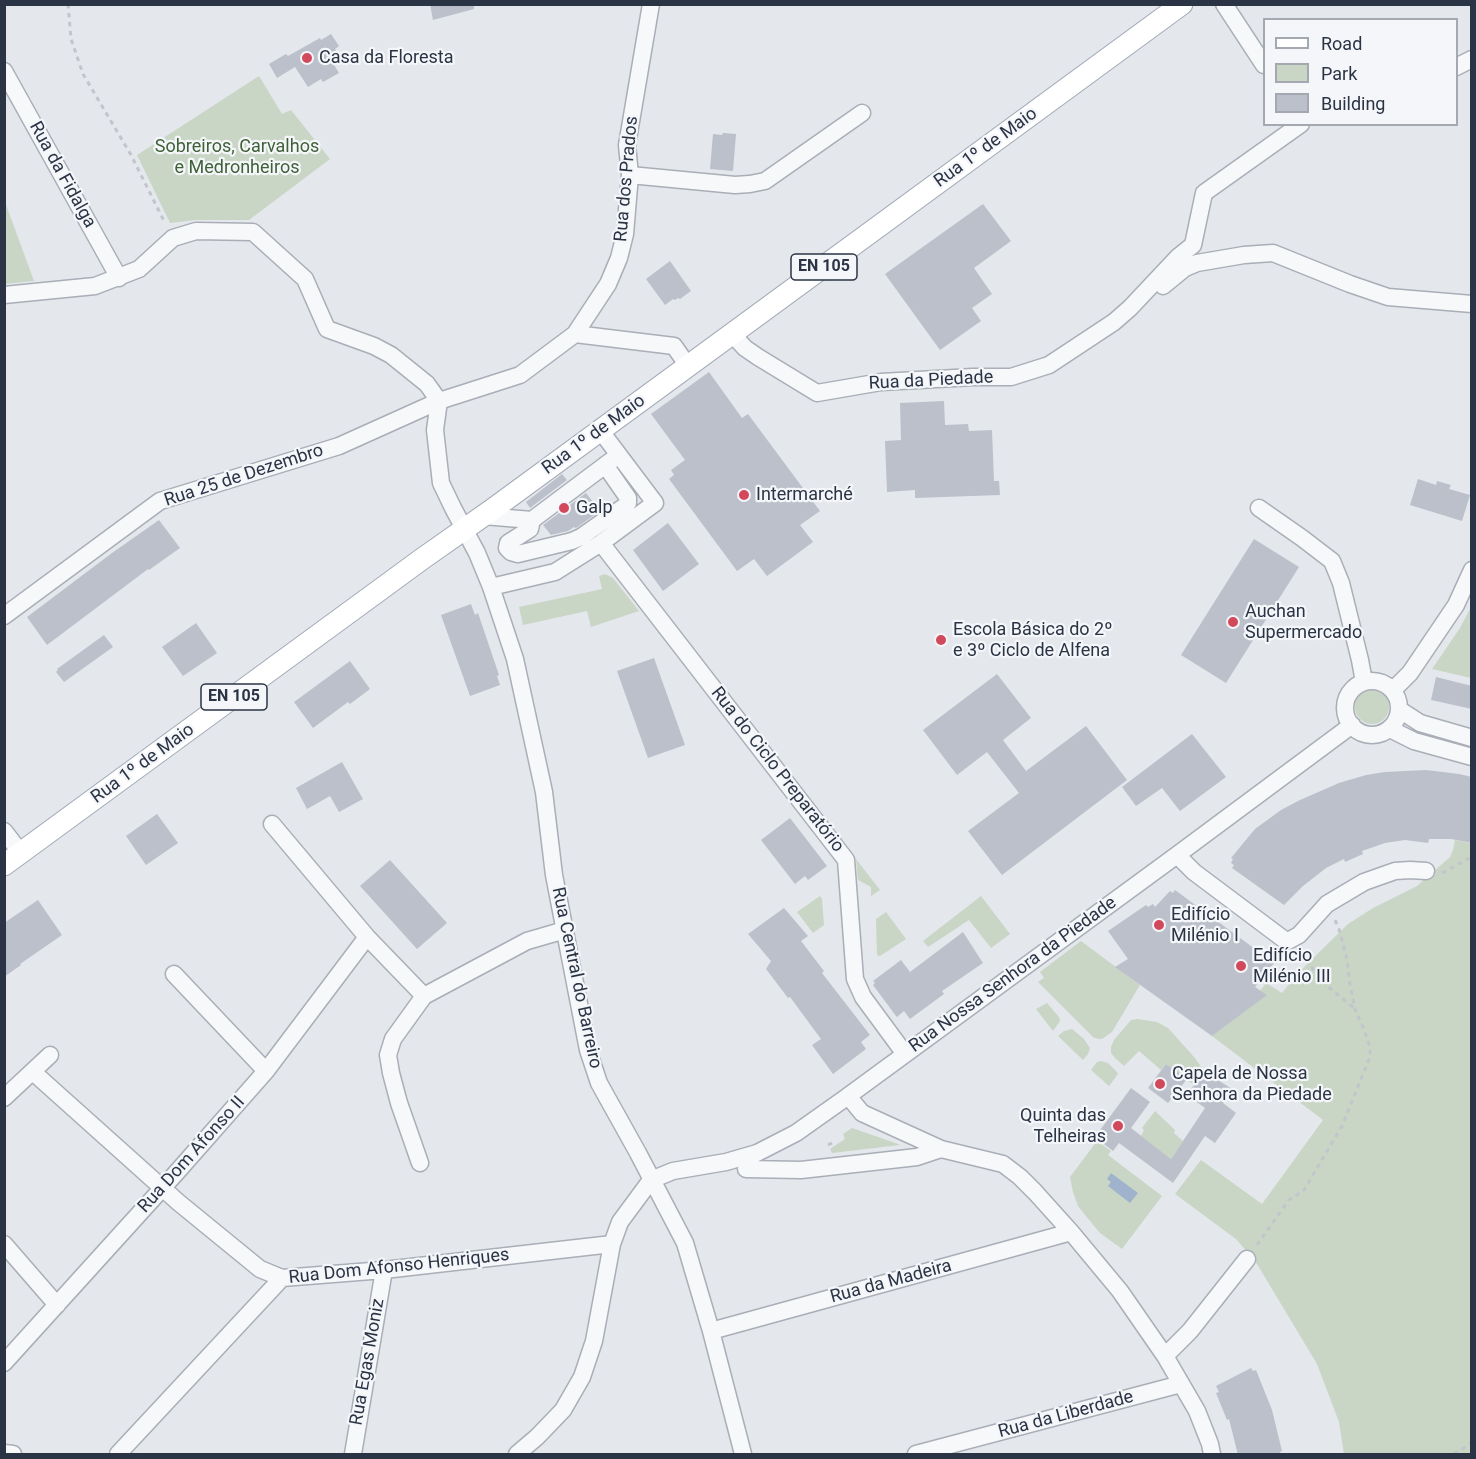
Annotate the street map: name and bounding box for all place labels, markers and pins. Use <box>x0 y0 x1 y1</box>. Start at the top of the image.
place label: Casa da Floresta <box>319 47 453 69</box>
marker: Casa da Floresta <box>300 51 314 65</box>
place label: Intermarché <box>756 484 853 506</box>
marker: Intermarché <box>737 488 751 502</box>
place label: Galp <box>576 497 613 519</box>
marker: Galp <box>557 501 571 515</box>
place label: Auchan Supermercado <box>1245 601 1362 644</box>
marker: Auchan Supermercado <box>1226 615 1240 629</box>
place label: Escola Básica do 2º e 3º Ciclo de Alfena <box>953 619 1112 662</box>
marker: Escola Básica do 2º e 3º Ciclo de Alfena <box>934 633 948 647</box>
place label: Edifício Milénio I <box>1171 904 1239 946</box>
marker: Edifício Milénio I <box>1152 918 1166 932</box>
place label: Edifício Milénio III <box>1253 945 1331 988</box>
marker: Edifício Milénio III <box>1234 959 1248 973</box>
place label: Capela de Nossa Senhora da Piedade <box>1172 1063 1332 1106</box>
marker: Capela de Nossa Senhora da Piedade <box>1153 1077 1167 1091</box>
place label: Quinta das Telheiras <box>1020 1105 1106 1148</box>
marker: Quinta das Telheiras <box>1111 1119 1125 1133</box>

